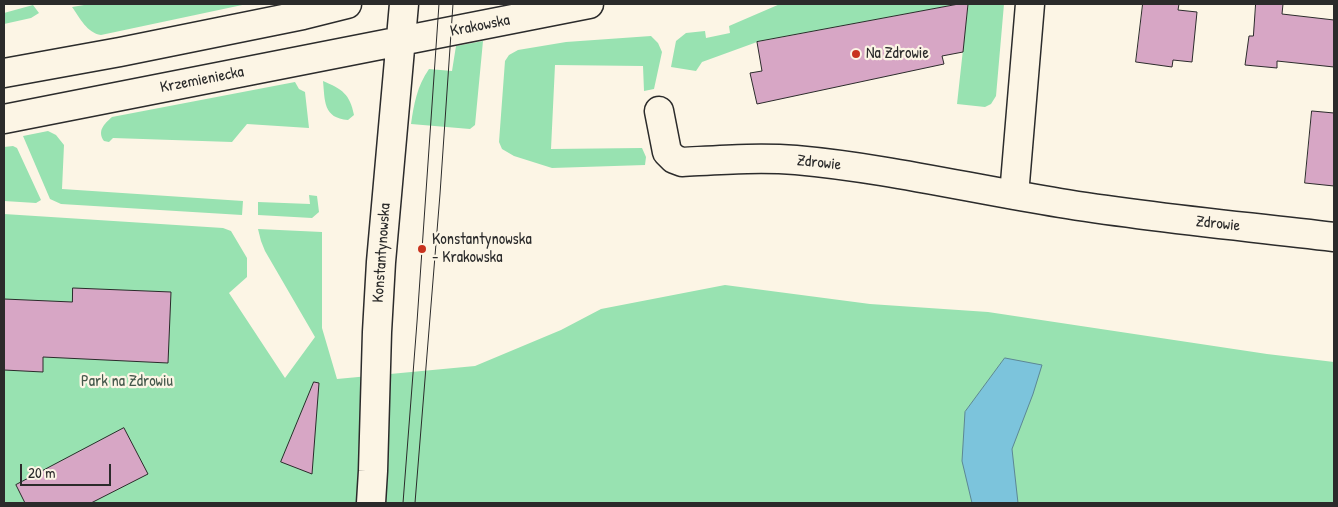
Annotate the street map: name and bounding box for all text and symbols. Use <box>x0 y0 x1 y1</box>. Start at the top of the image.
street label: Krakowska <box>449 11 511 41</box>
place label: Na Zdrowie <box>866 44 929 64</box>
marker: Na Zdrowie <box>850 48 862 60</box>
street label: Krzemieniecka <box>159 62 245 98</box>
street label: Zdrowie <box>796 151 842 175</box>
street label: Konstantynowska <box>369 203 395 303</box>
street label: Zdrowie <box>1195 212 1241 236</box>
place label: Konstantynowska - Krakowska <box>432 230 532 268</box>
marker: Konstantynowska - Krakowska <box>416 243 428 255</box>
park label: Park na Zdrowiu <box>81 372 173 392</box>
scale bar <box>22 454 114 486</box>
text: 20 m <box>28 462 55 483</box>

